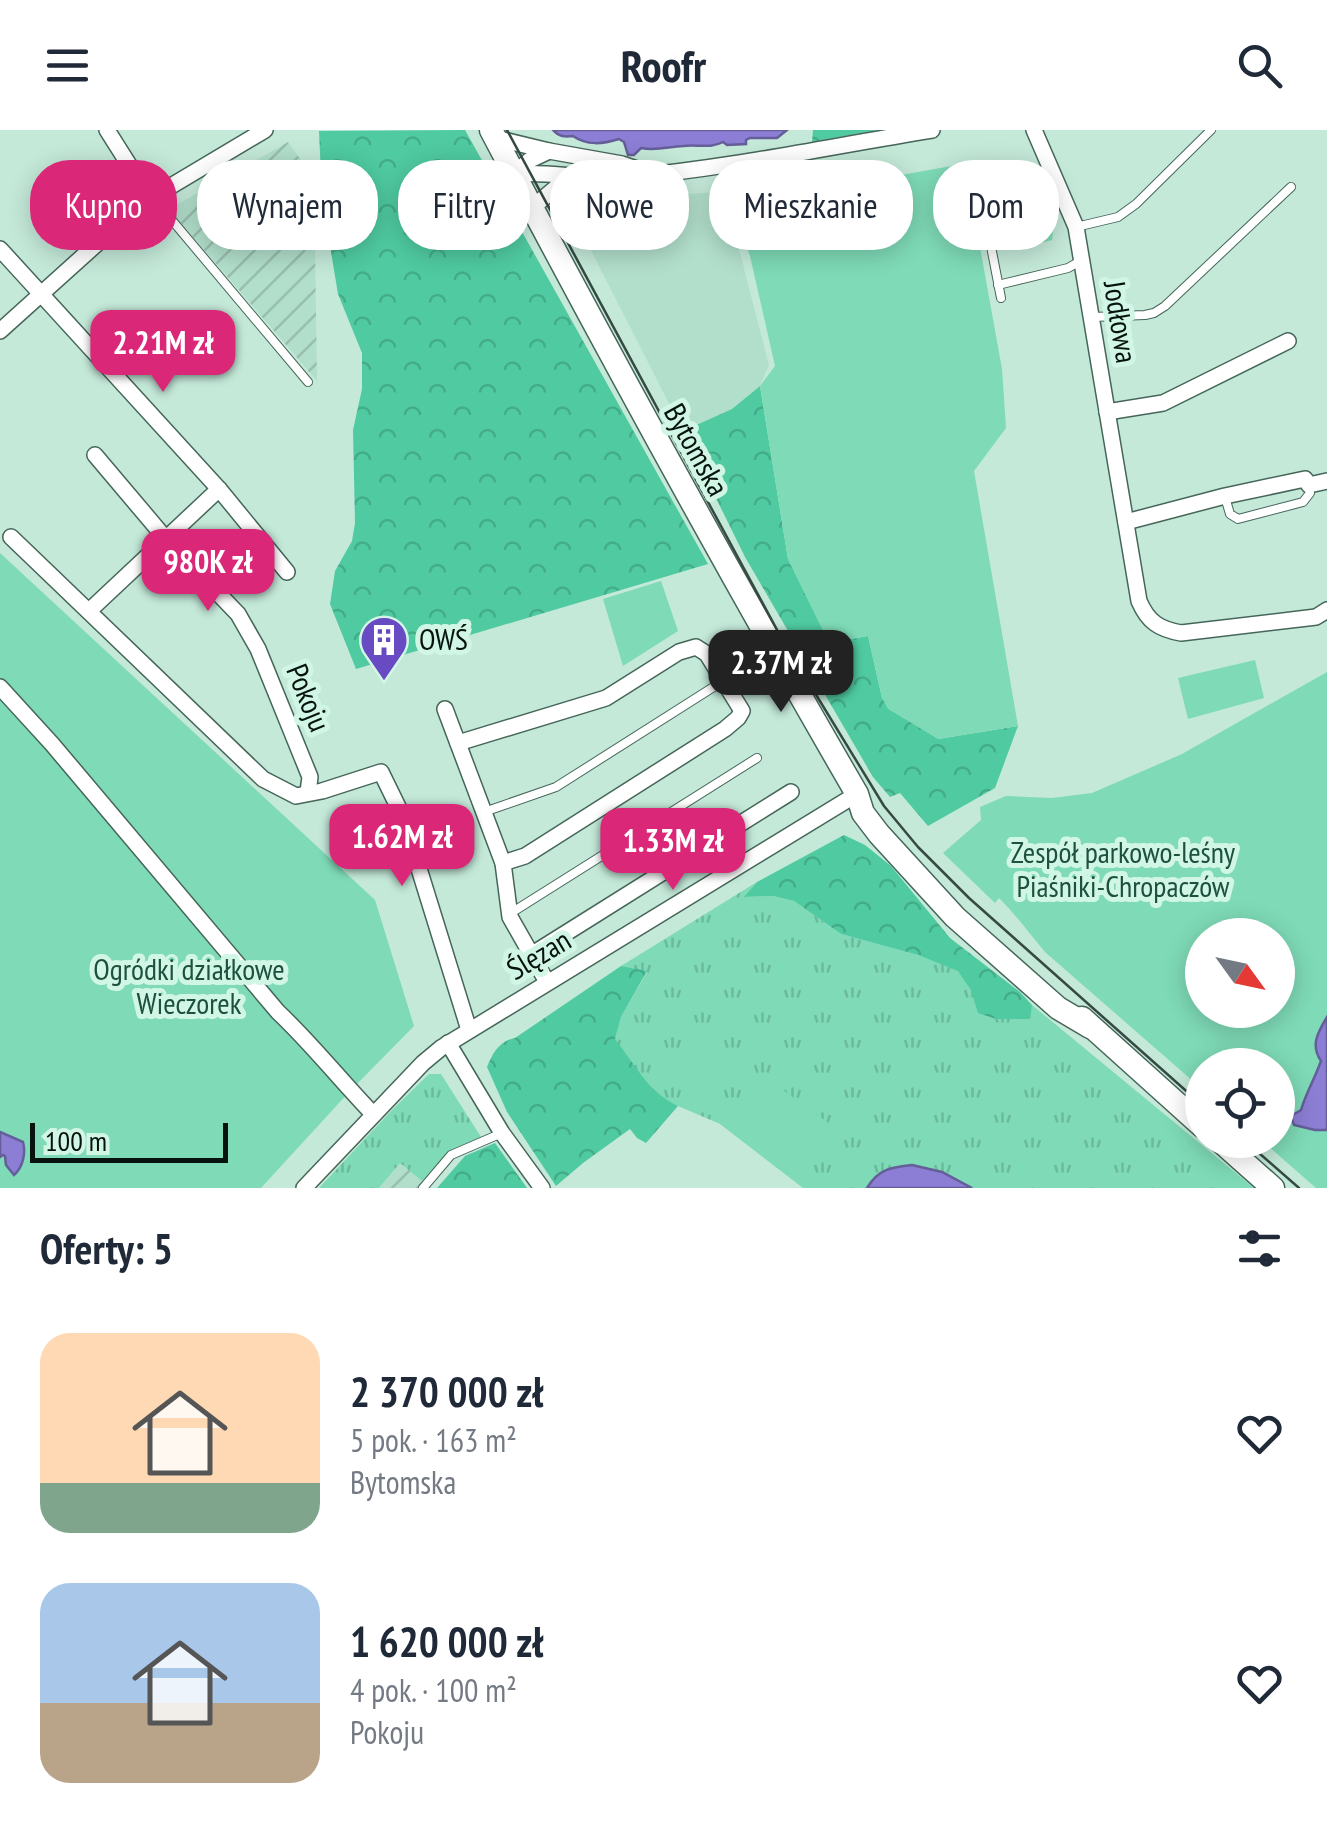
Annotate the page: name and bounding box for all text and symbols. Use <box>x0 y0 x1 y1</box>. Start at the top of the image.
text: Roofr <box>621 36 706 94</box>
icon: menu <box>40 38 95 93</box>
icon: search <box>1232 38 1287 93</box>
chip: Kupno <box>30 160 177 250</box>
chip: Wynajem <box>197 160 378 250</box>
chip: Filtry <box>398 160 530 250</box>
chip: Nowe <box>550 160 689 250</box>
chip: Mieszkanie <box>709 160 913 250</box>
chip: Dom <box>933 160 1059 250</box>
street label: Jodłowa <box>1096 277 1147 366</box>
pin: 2.21M zł <box>60 310 266 395</box>
text: 2.21M zł <box>112 321 214 363</box>
street label: Bytomska <box>656 396 739 502</box>
pin: 980K zł <box>116 529 300 614</box>
text: 980K zł <box>164 540 253 582</box>
building icon: OWŚ <box>358 614 410 682</box>
place label: OWŚ <box>419 619 468 658</box>
pin: 2.37M zł <box>678 630 884 715</box>
text: 2.37M zł <box>730 641 832 683</box>
street label: Pokoju <box>278 658 340 737</box>
pin: 1.62M zł <box>299 804 505 889</box>
pin: 1.33M zł <box>570 808 776 893</box>
text: 1.62M zł <box>351 815 453 857</box>
text: 1.33M zł <box>622 819 724 861</box>
park label: Zespół parkowo-leśny Piaśniki-Chropaczów <box>1011 832 1236 905</box>
north arrow <box>1185 918 1295 1028</box>
map controls <box>1185 918 1295 1158</box>
street label: Ślęzan <box>499 920 577 988</box>
park label: Ogródki działkowe Wieczorek <box>93 949 285 1022</box>
button: locate <box>1185 1048 1295 1158</box>
scale bar <box>30 1118 228 1162</box>
text: 100 m <box>45 1122 107 1159</box>
text: Oferty: 5 <box>40 1221 173 1276</box>
icon: filters <box>1232 1221 1287 1276</box>
text: 2 370 000 zł <box>350 1364 544 1419</box>
icon: home <box>120 1373 240 1493</box>
icon: heart <box>1232 1406 1287 1461</box>
text: 5 pok. · 163 m² <box>350 1419 517 1461</box>
text: Bytomska <box>350 1461 456 1503</box>
text: 1 620 000 zł <box>350 1614 544 1669</box>
icon: home <box>120 1623 240 1743</box>
icon: heart <box>1232 1656 1287 1711</box>
text: 4 pok. · 100 m² <box>350 1669 517 1711</box>
text: Pokoju <box>350 1711 424 1753</box>

